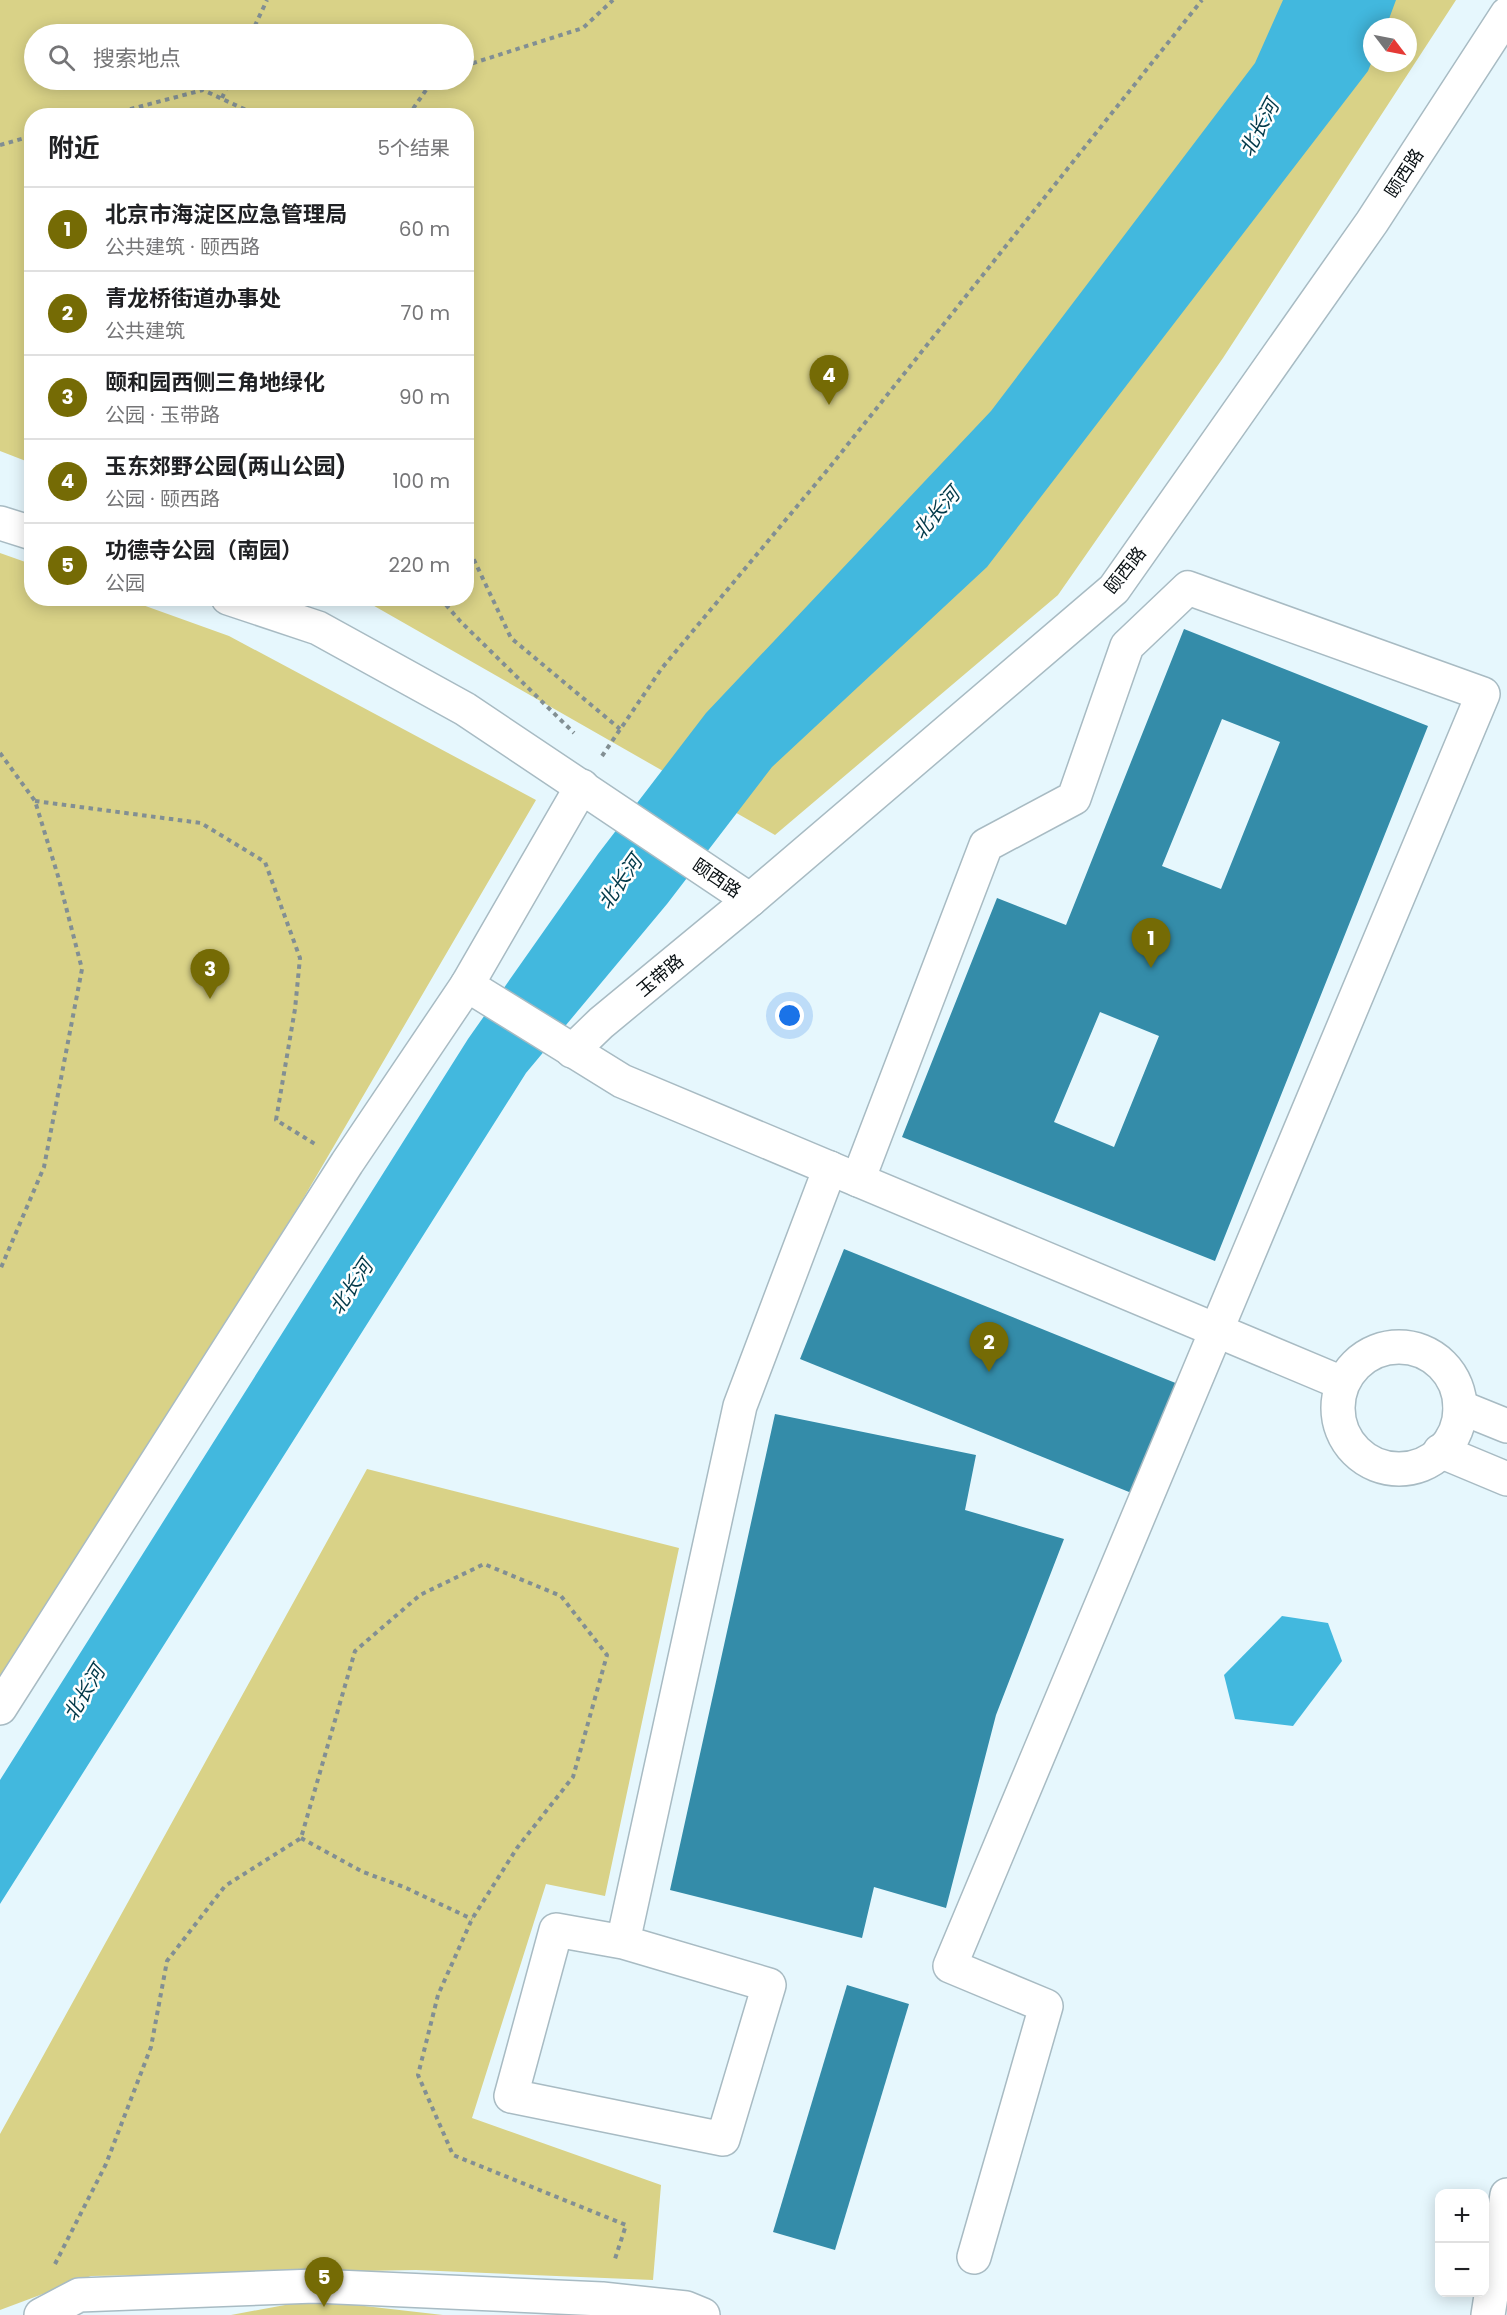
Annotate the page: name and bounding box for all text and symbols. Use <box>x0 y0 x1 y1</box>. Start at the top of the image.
north arrow <box>1363 18 1417 72</box>
search box <box>24 24 474 90</box>
icon: search <box>45 41 78 74</box>
text: 搜索地点 <box>93 43 181 74</box>
water label: 北长河 <box>1233 91 1287 161</box>
text: 附近 <box>48 130 100 166</box>
text: 5个结果 <box>377 134 450 162</box>
street label: 颐西路 <box>1379 144 1429 202</box>
text: 北京市海淀区应急管理局 <box>105 199 347 230</box>
text: 1 <box>64 215 71 243</box>
text: 60 m <box>399 215 450 243</box>
text: 公共建筑 · 颐西路 <box>105 233 260 261</box>
text: 青龙桥街道办事处 <box>105 283 281 314</box>
text: 2 <box>62 299 73 327</box>
text: 70 m <box>401 299 450 327</box>
text: 公共建筑 <box>105 317 185 345</box>
pin: 4 <box>810 356 848 405</box>
text: 颐和园西侧三角地绿化 <box>105 367 325 398</box>
text: 3 <box>61 383 74 411</box>
text: 90 m <box>399 383 450 411</box>
text: 公园 · 玉带路 <box>105 401 220 429</box>
text: 玉东郊野公园(两山公园) <box>105 451 346 482</box>
text: 4 <box>61 467 74 495</box>
text: 100 m <box>393 467 450 495</box>
water label: 北长河 <box>906 478 969 545</box>
text: 公园 · 颐西路 <box>105 485 220 513</box>
text: 功德寺公园（南园） <box>105 535 303 566</box>
street label: 颐西路 <box>1099 541 1151 599</box>
text: 5 <box>61 551 74 579</box>
text: 220 m <box>389 551 450 579</box>
text: 公园 <box>105 569 145 597</box>
water label: 北长河 <box>591 846 651 915</box>
street label: 颐西路 <box>688 853 746 903</box>
pin: 1 <box>1132 918 1170 968</box>
street label: 玉带路 <box>631 948 689 1002</box>
pin: 3 <box>190 950 230 999</box>
your location <box>775 1001 804 1030</box>
water label: 北长河 <box>323 1251 382 1320</box>
pin: 2 <box>970 1322 1008 1372</box>
water label: 北长河 <box>57 1657 114 1726</box>
map controls <box>1435 2189 1489 2297</box>
button: + <box>1435 2189 1489 2243</box>
button: − <box>1435 2243 1489 2297</box>
pin: 5 <box>304 2258 344 2307</box>

